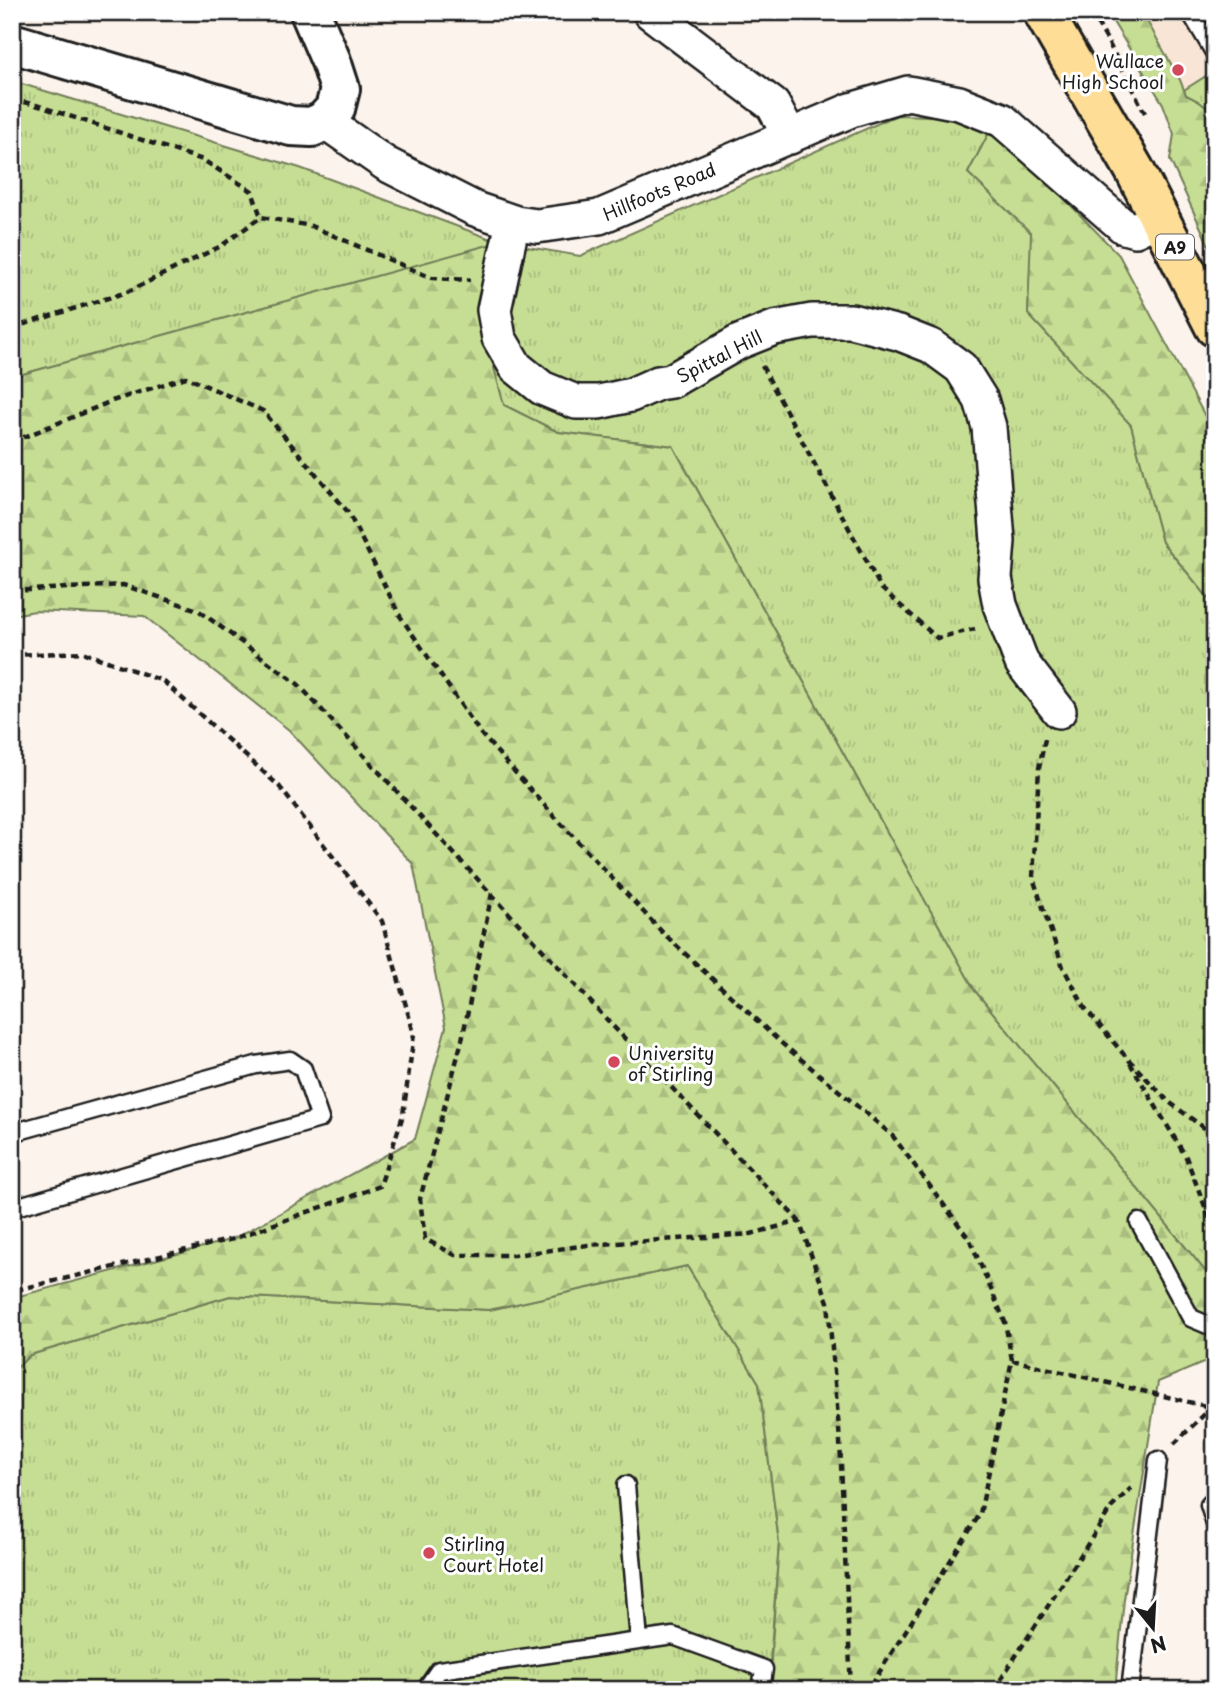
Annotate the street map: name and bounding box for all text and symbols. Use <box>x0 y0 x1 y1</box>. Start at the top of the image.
place label: Wallace High School <box>1062 47 1164 95</box>
marker: Wallace High School <box>1170 62 1186 78</box>
street label: Hillfoots Road <box>598 155 720 227</box>
road number: A9 <box>1156 234 1194 260</box>
street label: Spittal Hill <box>671 323 767 389</box>
place label: University of Stirling <box>628 1039 714 1087</box>
marker: University of Stirling <box>606 1054 622 1070</box>
place label: Stirling Court Hotel <box>443 1530 544 1578</box>
marker: Stirling Court Hotel <box>421 1545 437 1561</box>
north arrow <box>1118 1594 1188 1664</box>
text: N <box>1147 1629 1170 1661</box>

